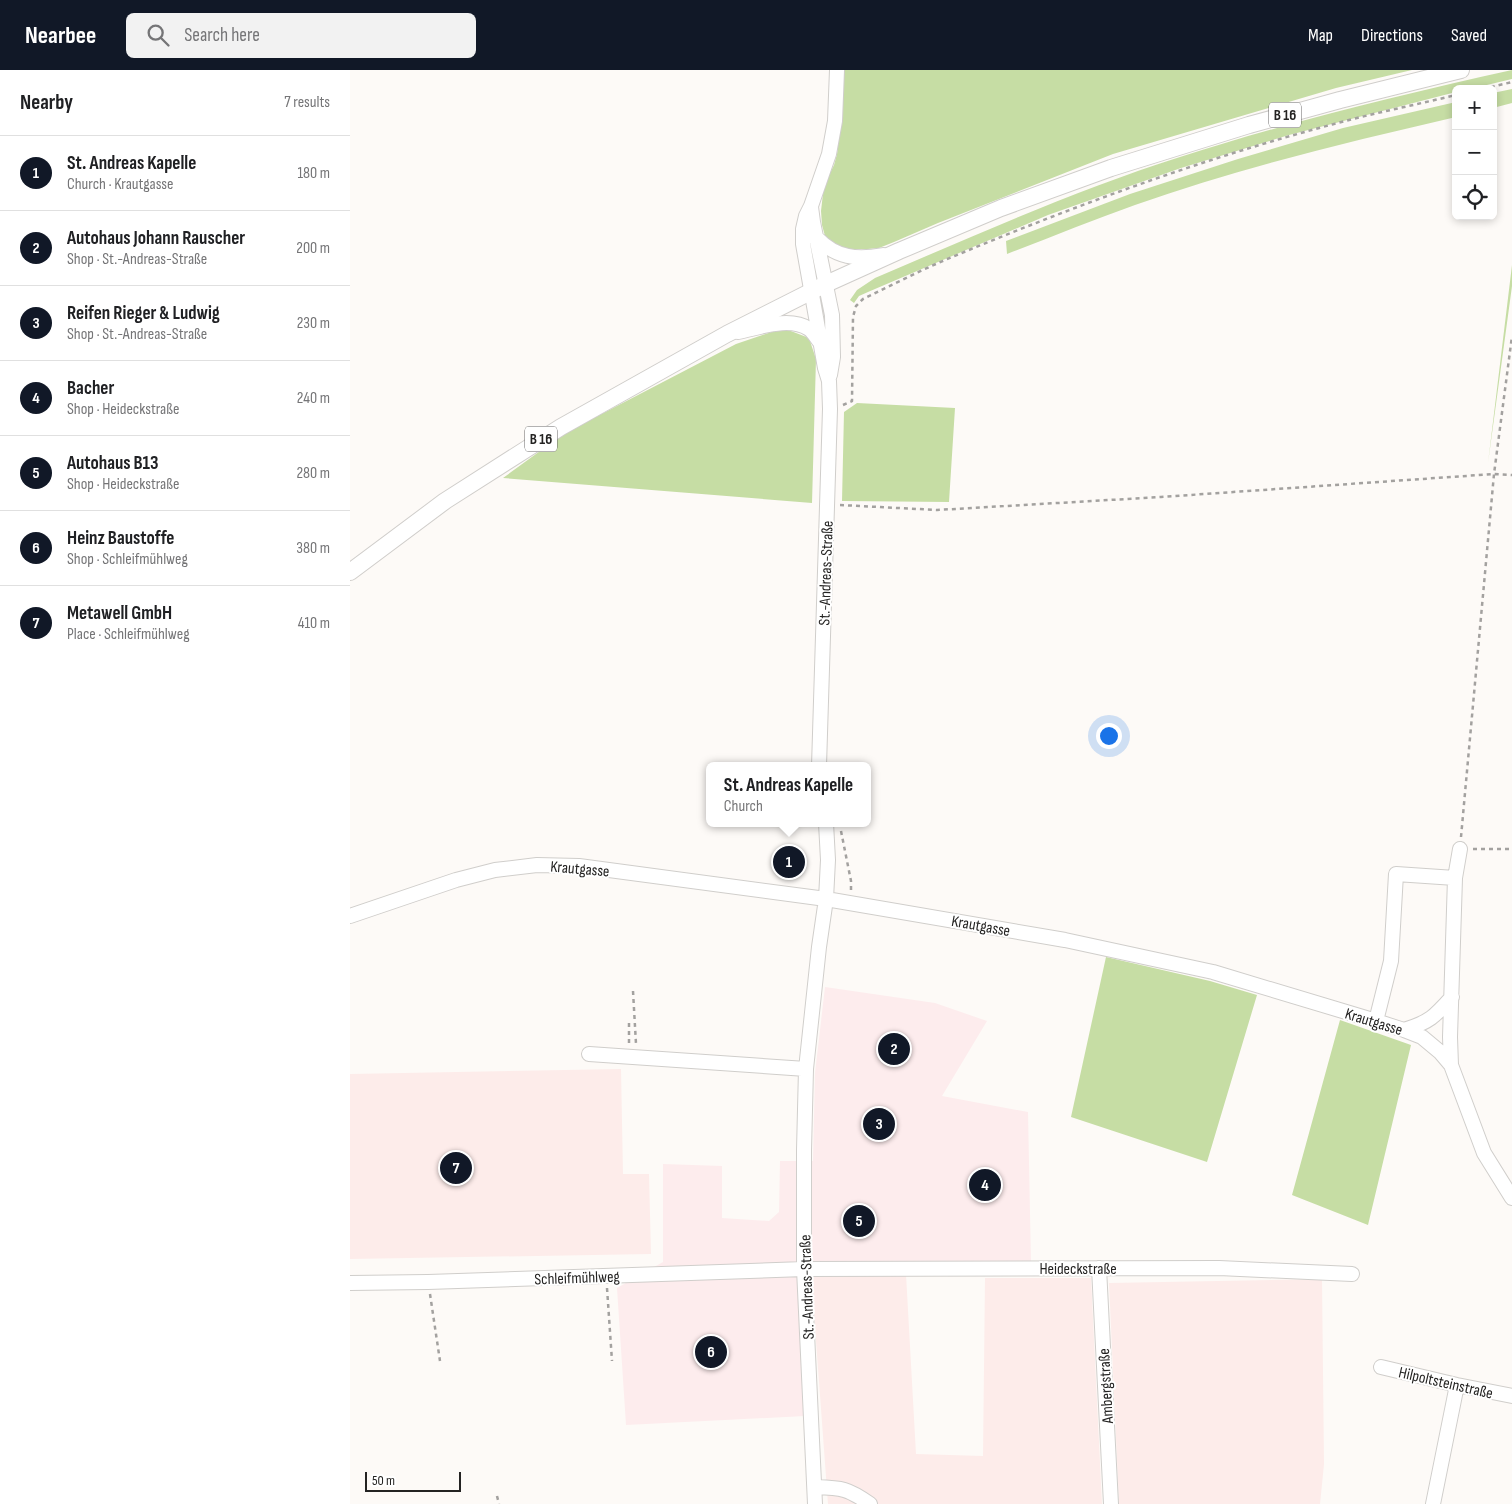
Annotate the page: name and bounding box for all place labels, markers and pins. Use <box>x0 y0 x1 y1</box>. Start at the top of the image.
pin: 1 <box>773 843 805 881</box>
pin: 2 <box>878 1030 910 1068</box>
pin: 3 <box>863 1105 895 1143</box>
pin: 7 <box>440 1149 472 1187</box>
pin: 4 <box>969 1166 1001 1204</box>
pin: 5 <box>843 1202 875 1240</box>
pin: 6 <box>695 1333 727 1371</box>

